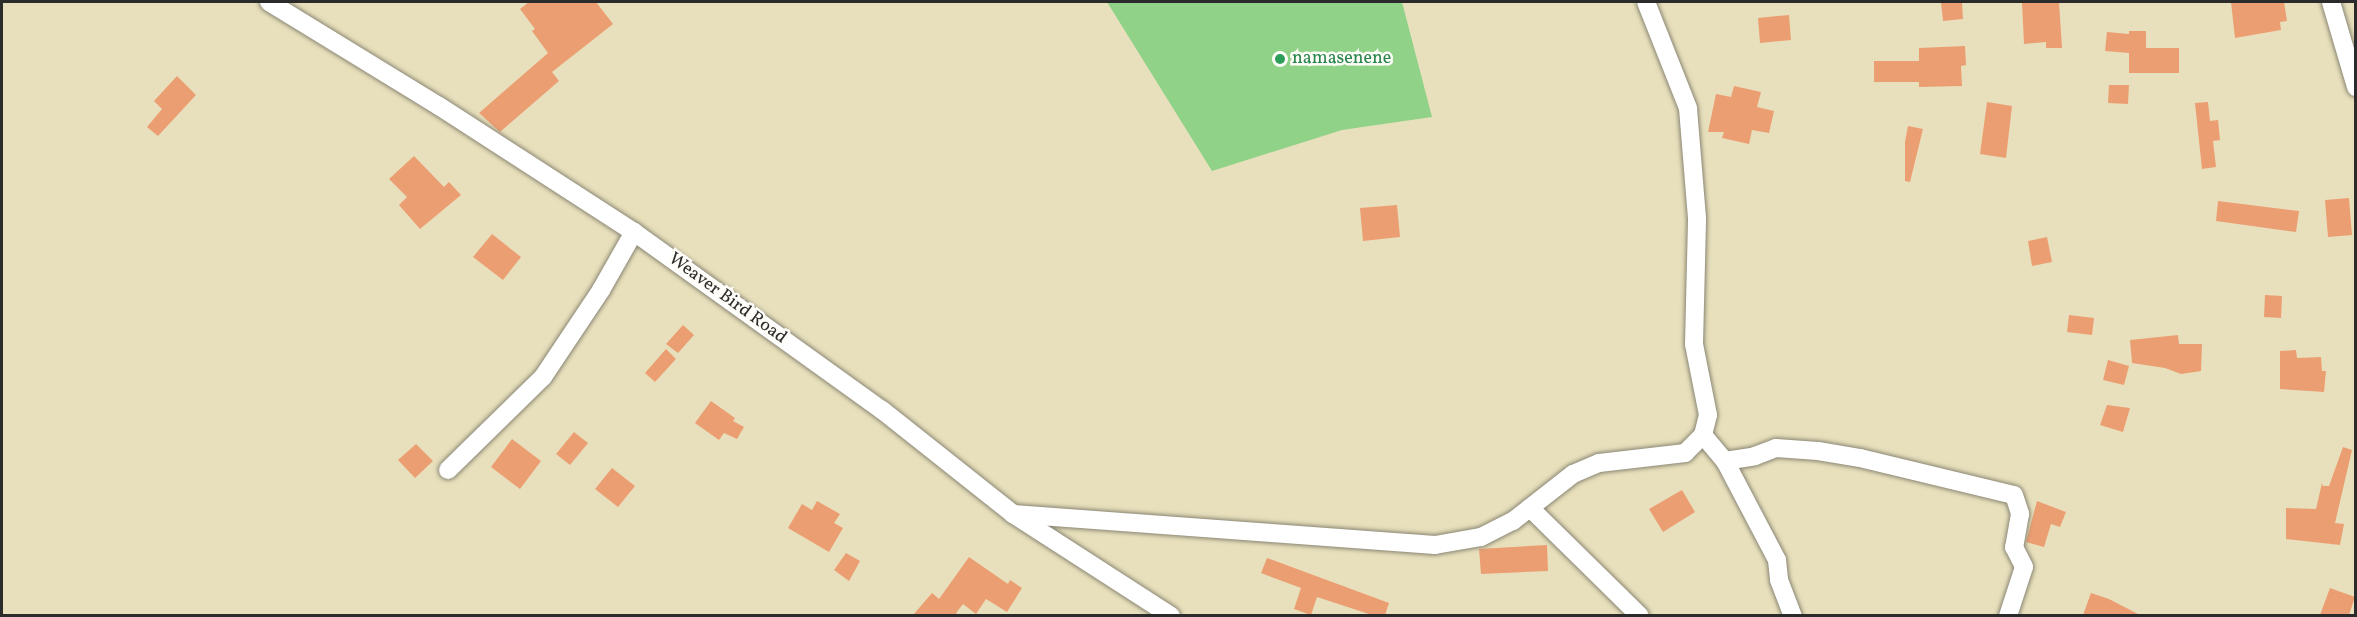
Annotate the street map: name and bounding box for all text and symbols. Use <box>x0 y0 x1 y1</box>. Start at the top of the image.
place label: namasenene <box>1292 48 1391 70</box>
marker: namasenene <box>1273 52 1287 66</box>
street label: Weaver Bird Road <box>664 249 790 349</box>

